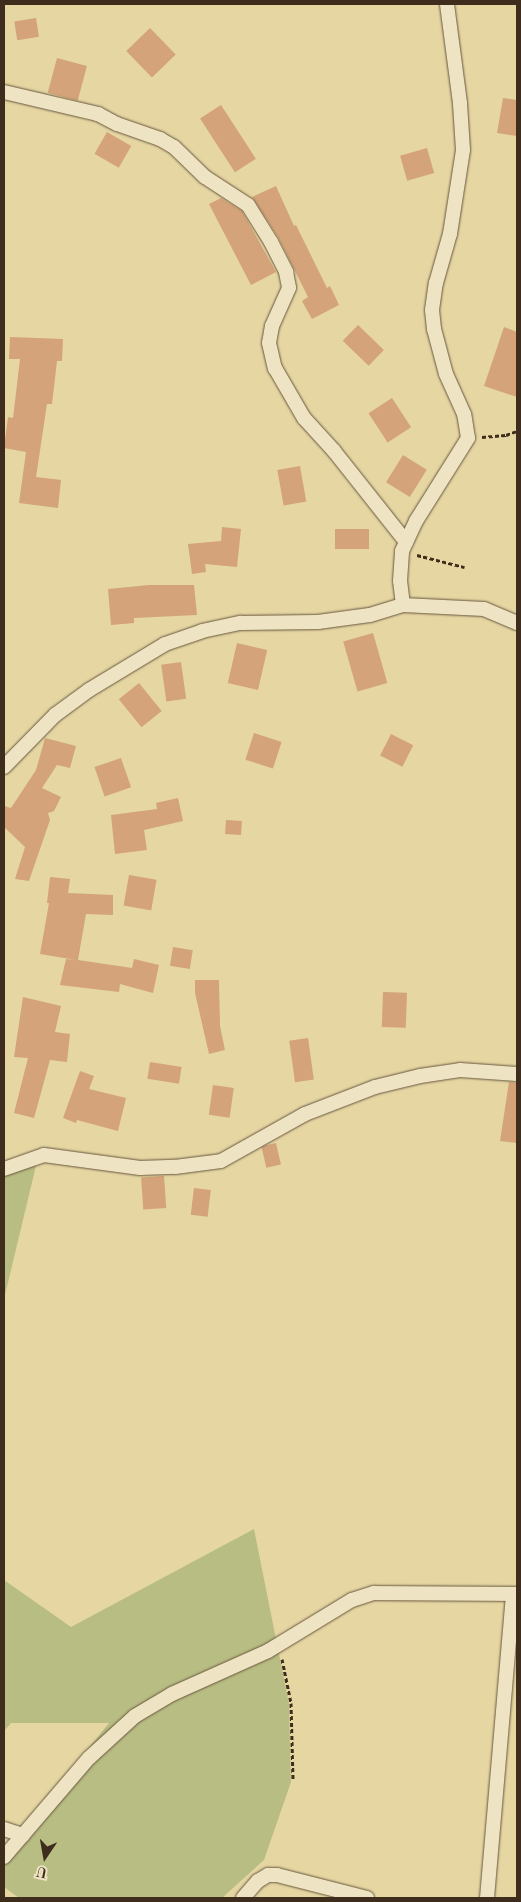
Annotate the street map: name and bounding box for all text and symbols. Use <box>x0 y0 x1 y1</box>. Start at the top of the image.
north arrow <box>20 1832 70 1882</box>
text: U <box>35 1864 49 1880</box>

